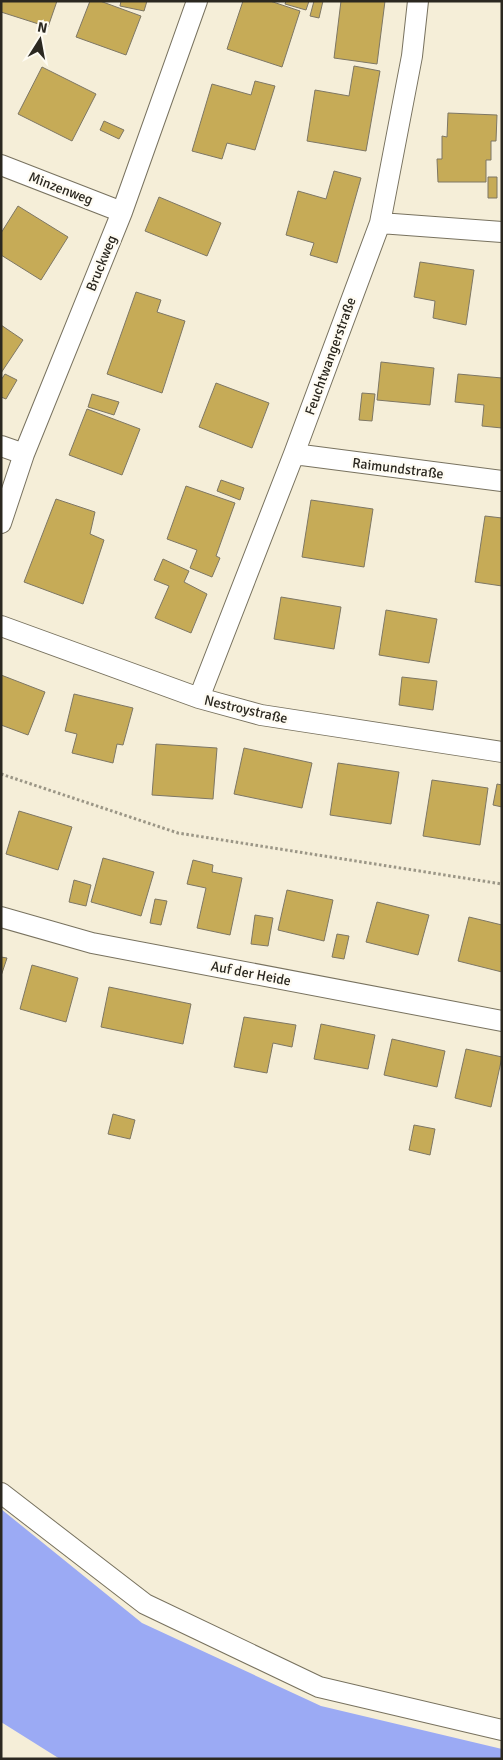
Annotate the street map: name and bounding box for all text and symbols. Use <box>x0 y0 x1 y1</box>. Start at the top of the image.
north arrow <box>15 15 65 65</box>
text: N <box>36 18 49 37</box>
street label: Minzenweg <box>26 168 95 209</box>
street label: Bruckweg <box>83 233 120 294</box>
street label: Feuchtwangerstraße <box>301 295 360 417</box>
street label: Raimundstraße <box>351 454 445 483</box>
street label: Nestroystraße <box>203 692 289 727</box>
street label: Auf der Heide <box>209 957 292 990</box>

